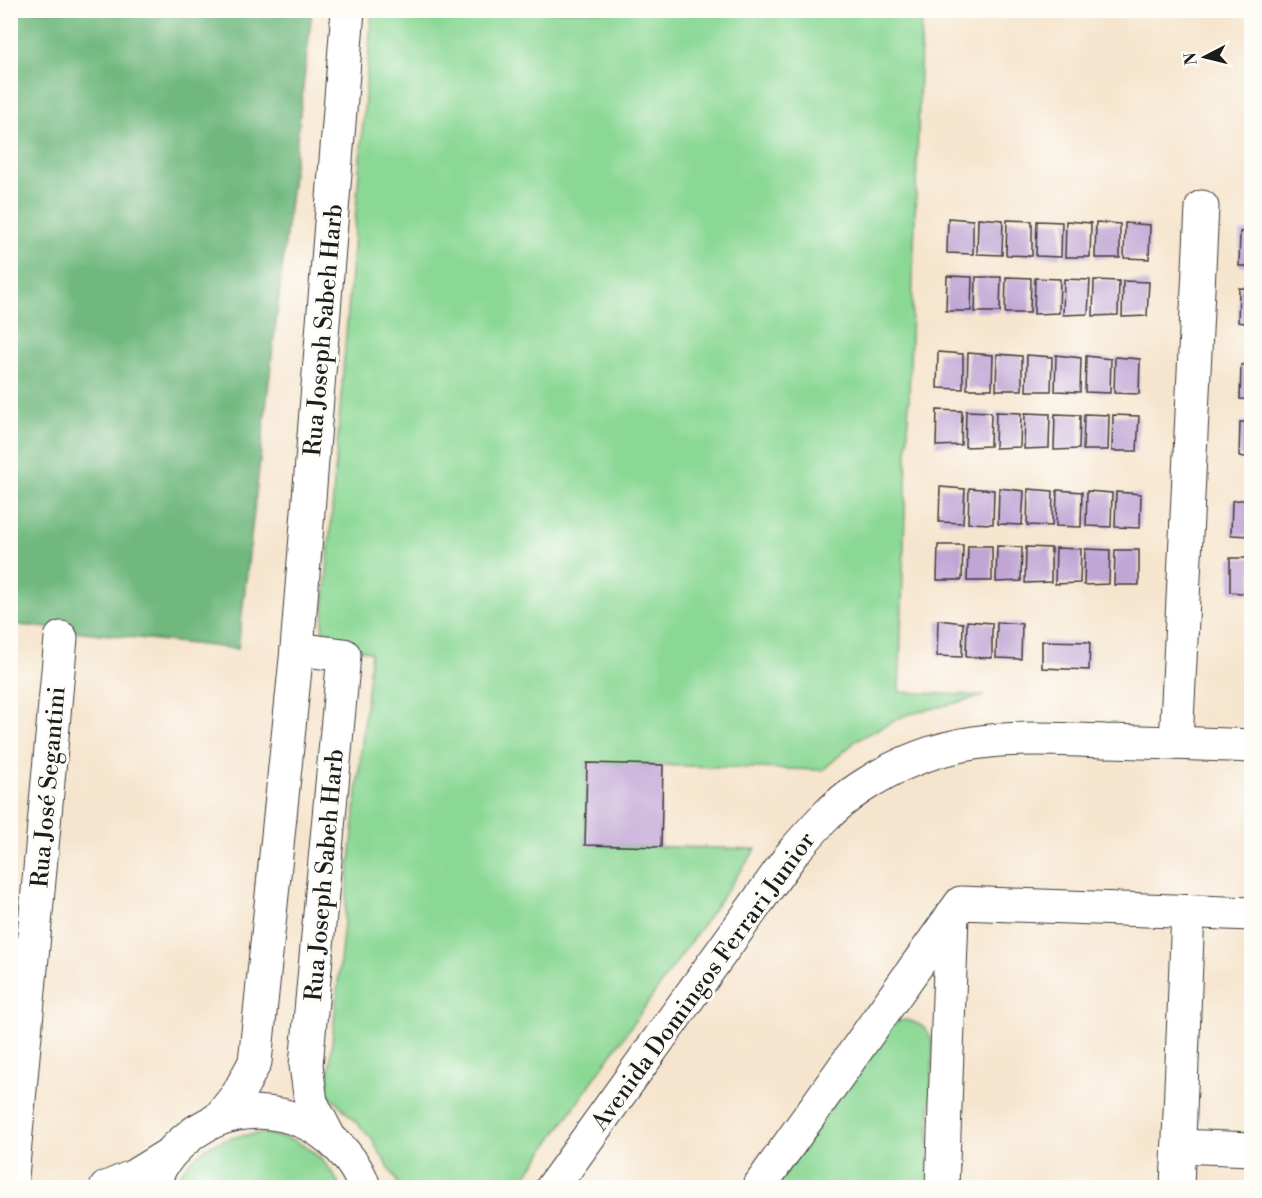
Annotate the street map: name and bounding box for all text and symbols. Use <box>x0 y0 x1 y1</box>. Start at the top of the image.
north arrow <box>1175 27 1235 87</box>
text: N <box>1180 51 1202 66</box>
street label: Rua Joseph Sabeh Harb <box>298 203 350 457</box>
street label: Rua José Segantini <box>25 685 73 889</box>
street label: Rua Joseph Sabeh Harb <box>299 748 351 1002</box>
street label: Avenida Domingos Ferrari Junior <box>585 826 822 1138</box>

